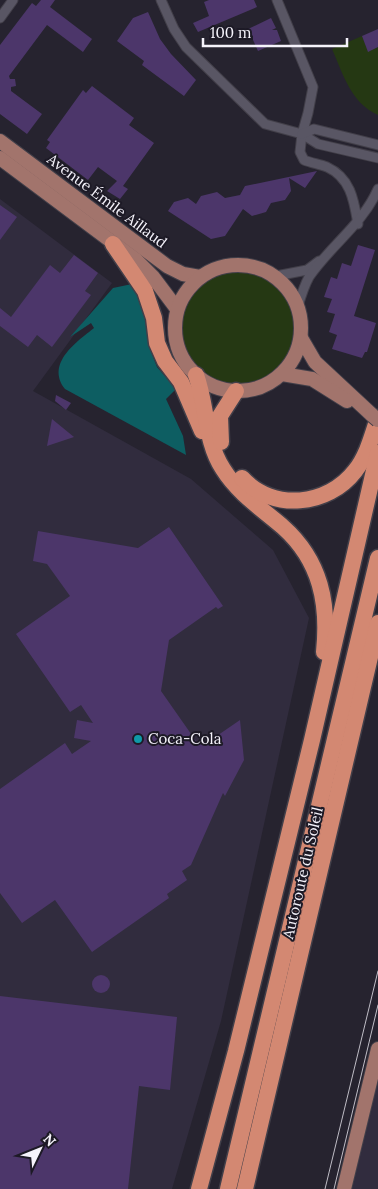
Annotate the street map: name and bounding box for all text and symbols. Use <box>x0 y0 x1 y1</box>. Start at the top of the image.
scale bar <box>203 15 347 47</box>
text: 100 m <box>210 23 251 42</box>
street label: Avenue Émile Aillaud <box>43 149 171 252</box>
place label: Coca-Cola <box>148 729 222 748</box>
marker: Coca-Cola <box>132 733 144 745</box>
street label: Autoroute du Soleil <box>278 805 327 942</box>
north arrow <box>15 1124 65 1174</box>
text: N <box>39 1130 60 1150</box>

